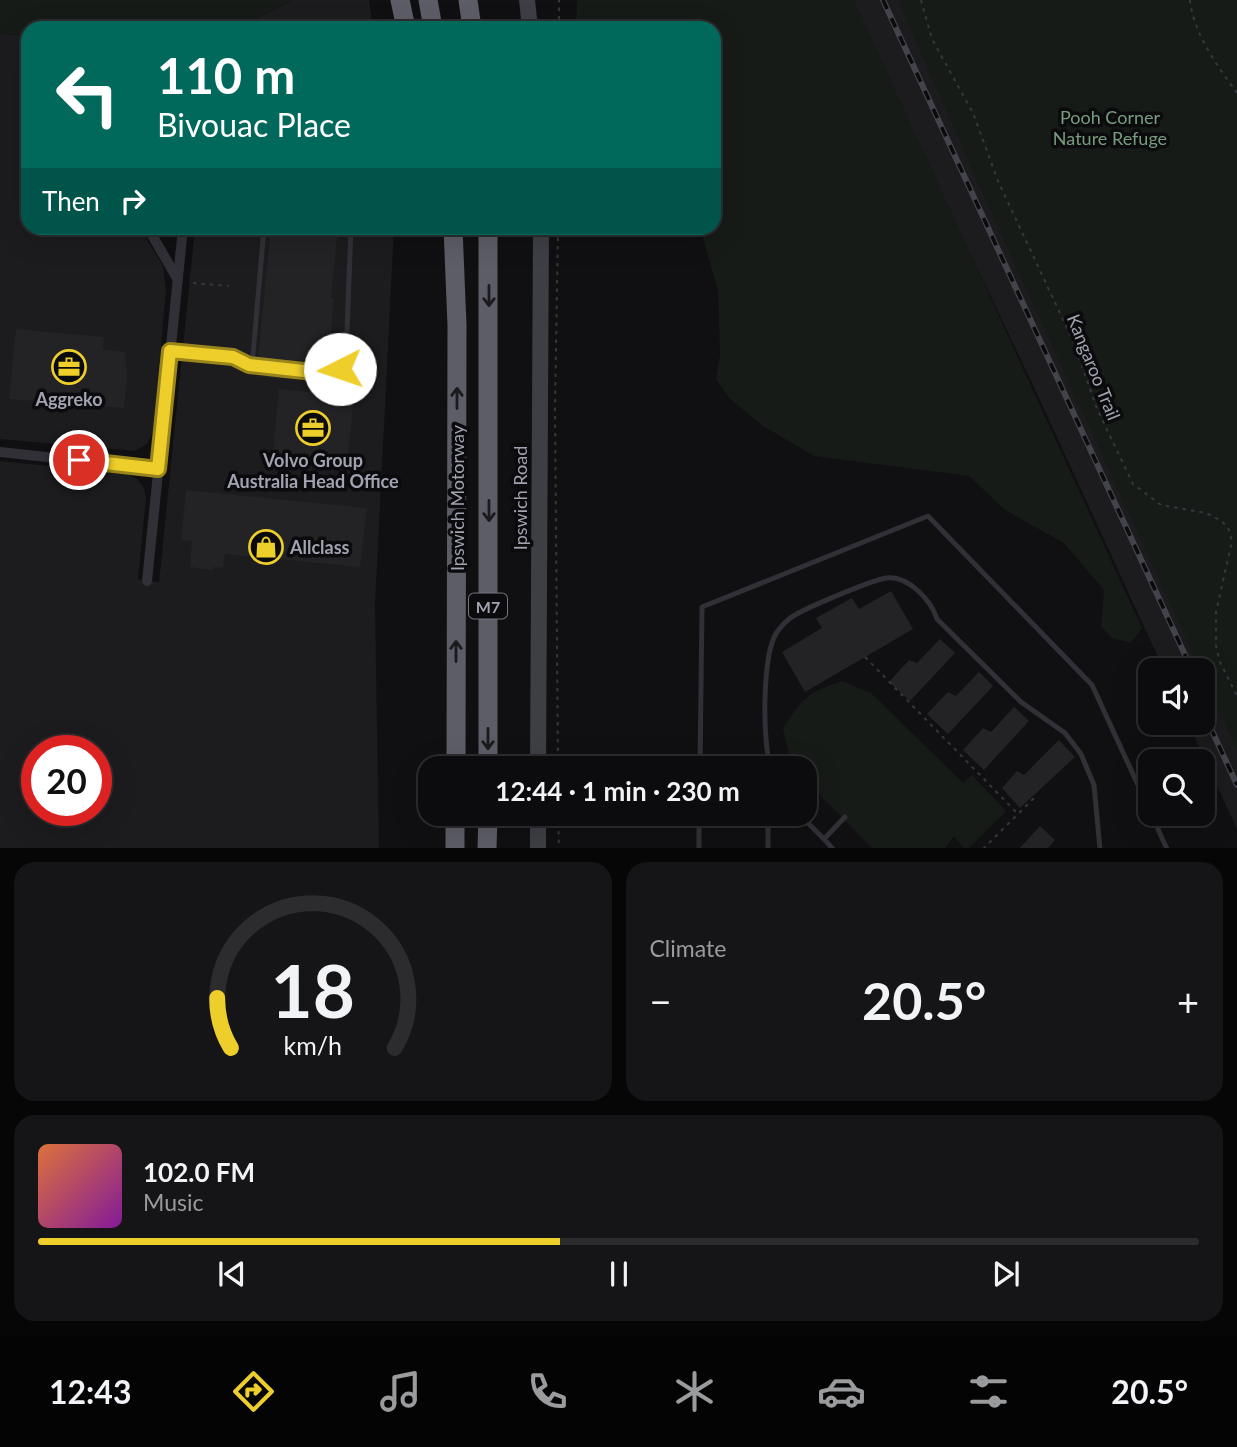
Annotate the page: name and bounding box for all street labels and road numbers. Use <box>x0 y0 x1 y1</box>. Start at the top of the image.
street label: Kangaroo Trail <box>1063 311 1125 423</box>
street label: Ipswich Motorway <box>446 424 468 571</box>
street label: Ipswich Road <box>509 446 531 550</box>
road number: M7 <box>469 594 507 618</box>

